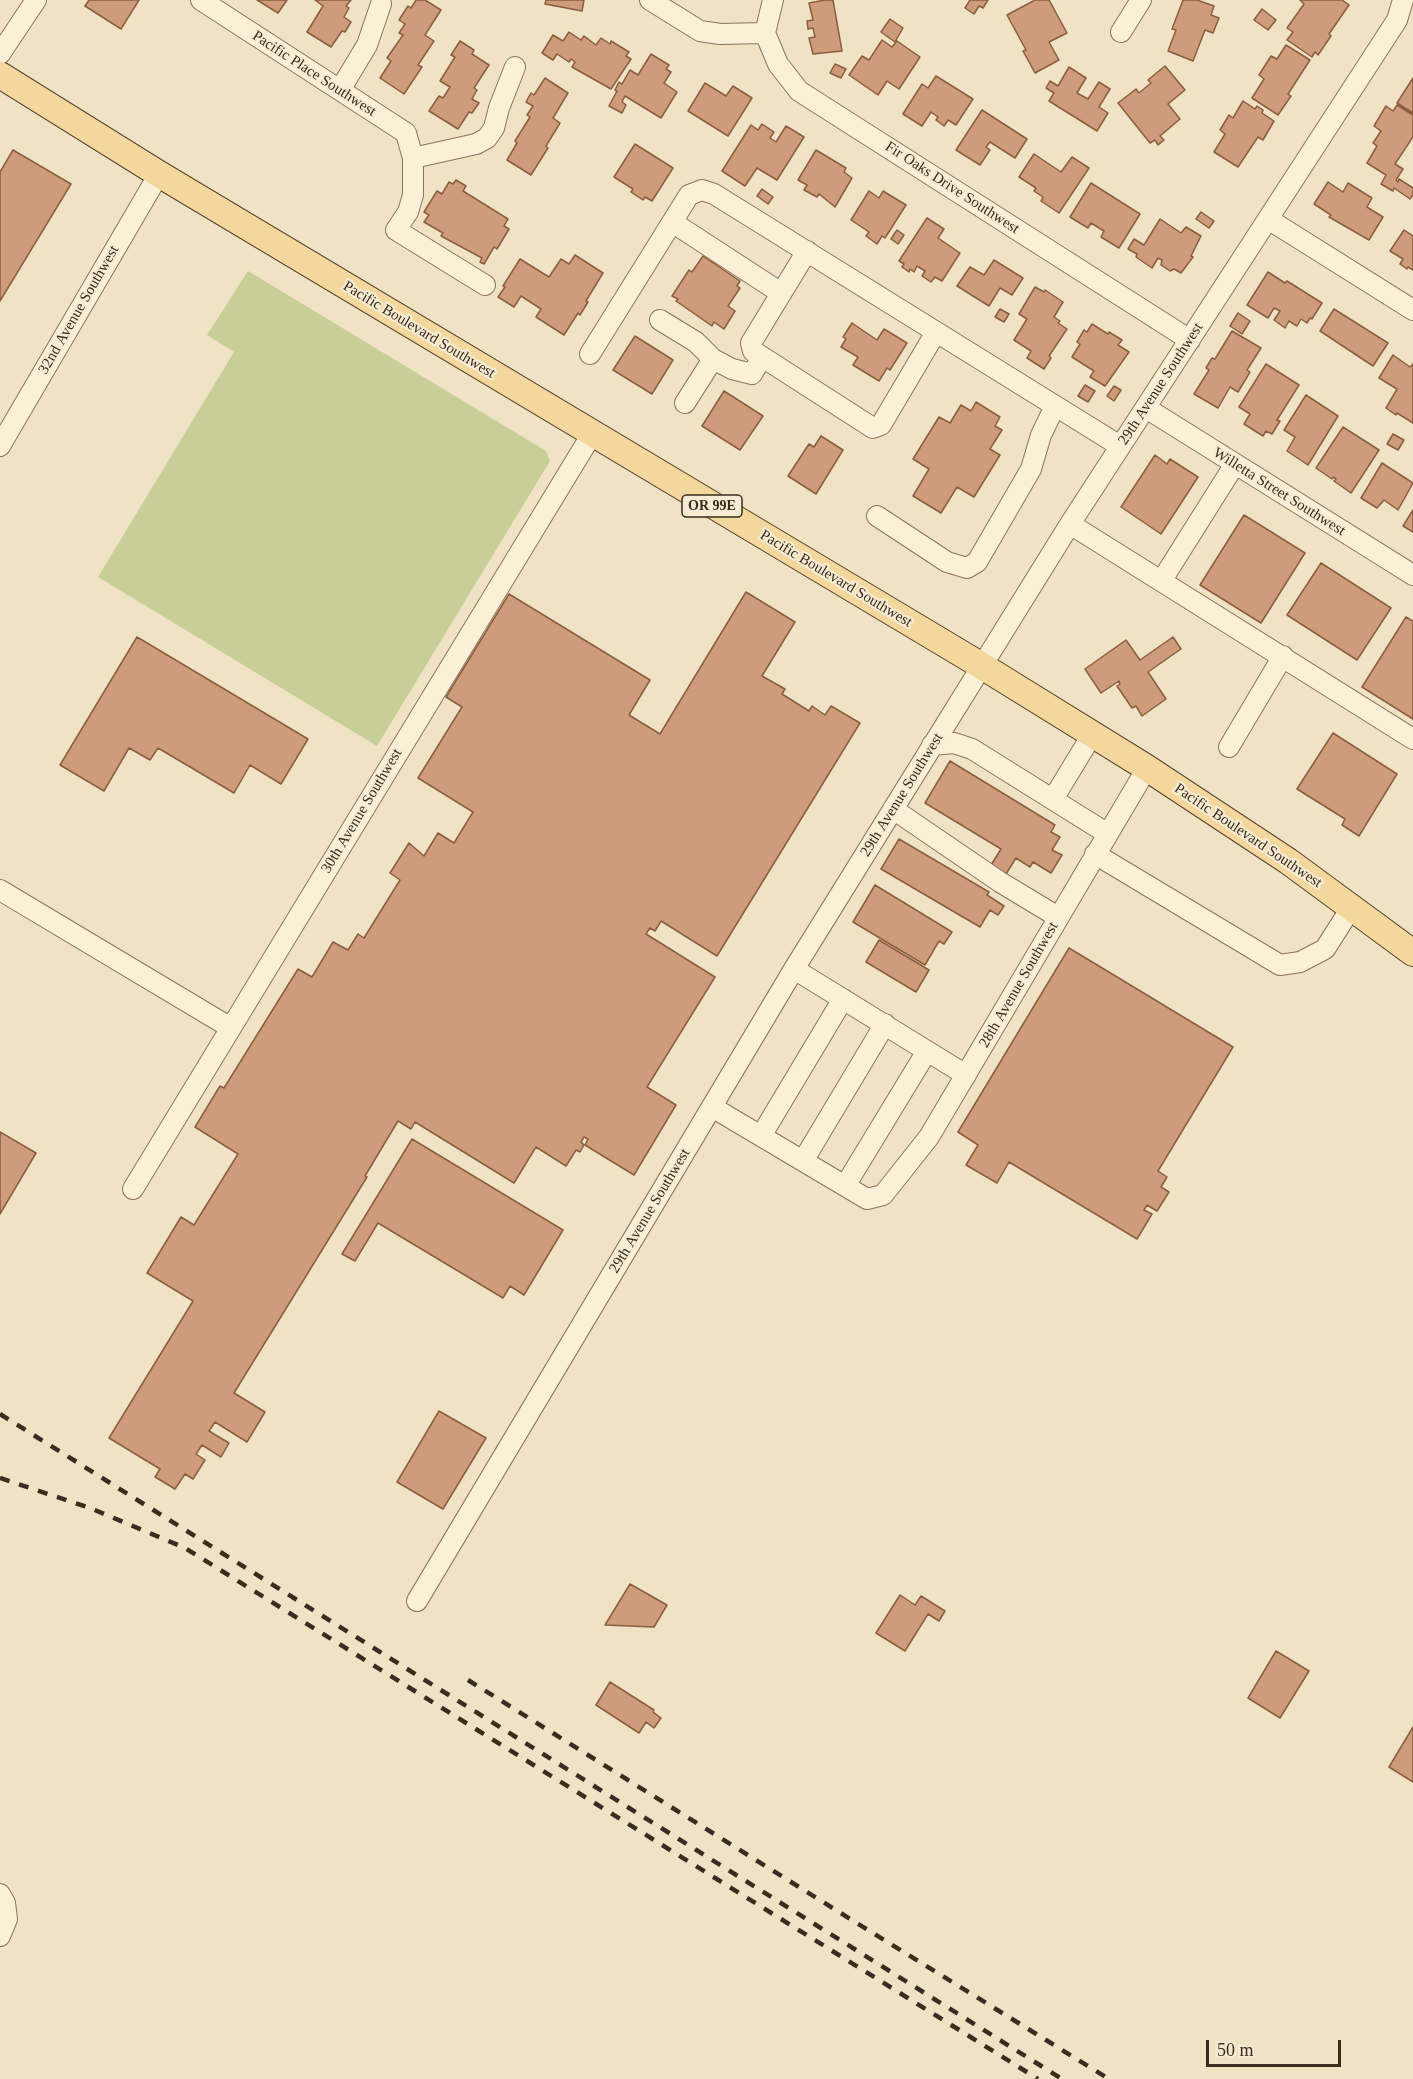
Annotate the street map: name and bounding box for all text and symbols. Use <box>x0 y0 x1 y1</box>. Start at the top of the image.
street label: Pacific Place Southwest <box>249 27 379 121</box>
street label: Fir Oaks Drive Southwest <box>882 138 1022 238</box>
street label: 32nd Avenue Southwest <box>35 242 123 378</box>
street label: Pacific Boulevard Southwest <box>340 277 498 383</box>
street label: 29th Avenue Southwest <box>1115 319 1207 449</box>
street label: Willetta Street Southwest <box>1209 444 1349 540</box>
road number: OR 99E <box>682 495 742 517</box>
street label: Pacific Boulevard Southwest <box>757 526 915 632</box>
street label: 29th Avenue Southwest <box>857 730 947 860</box>
street label: 30th Avenue Southwest <box>318 745 406 877</box>
street label: Pacific Boulevard Southwest <box>1171 780 1325 892</box>
street label: 28th Avenue Southwest <box>976 919 1062 1051</box>
street label: 29th Avenue Southwest <box>606 1145 694 1277</box>
scale bar <box>1209 2028 1344 2066</box>
text: 50 m <box>1217 2040 1254 2060</box>

